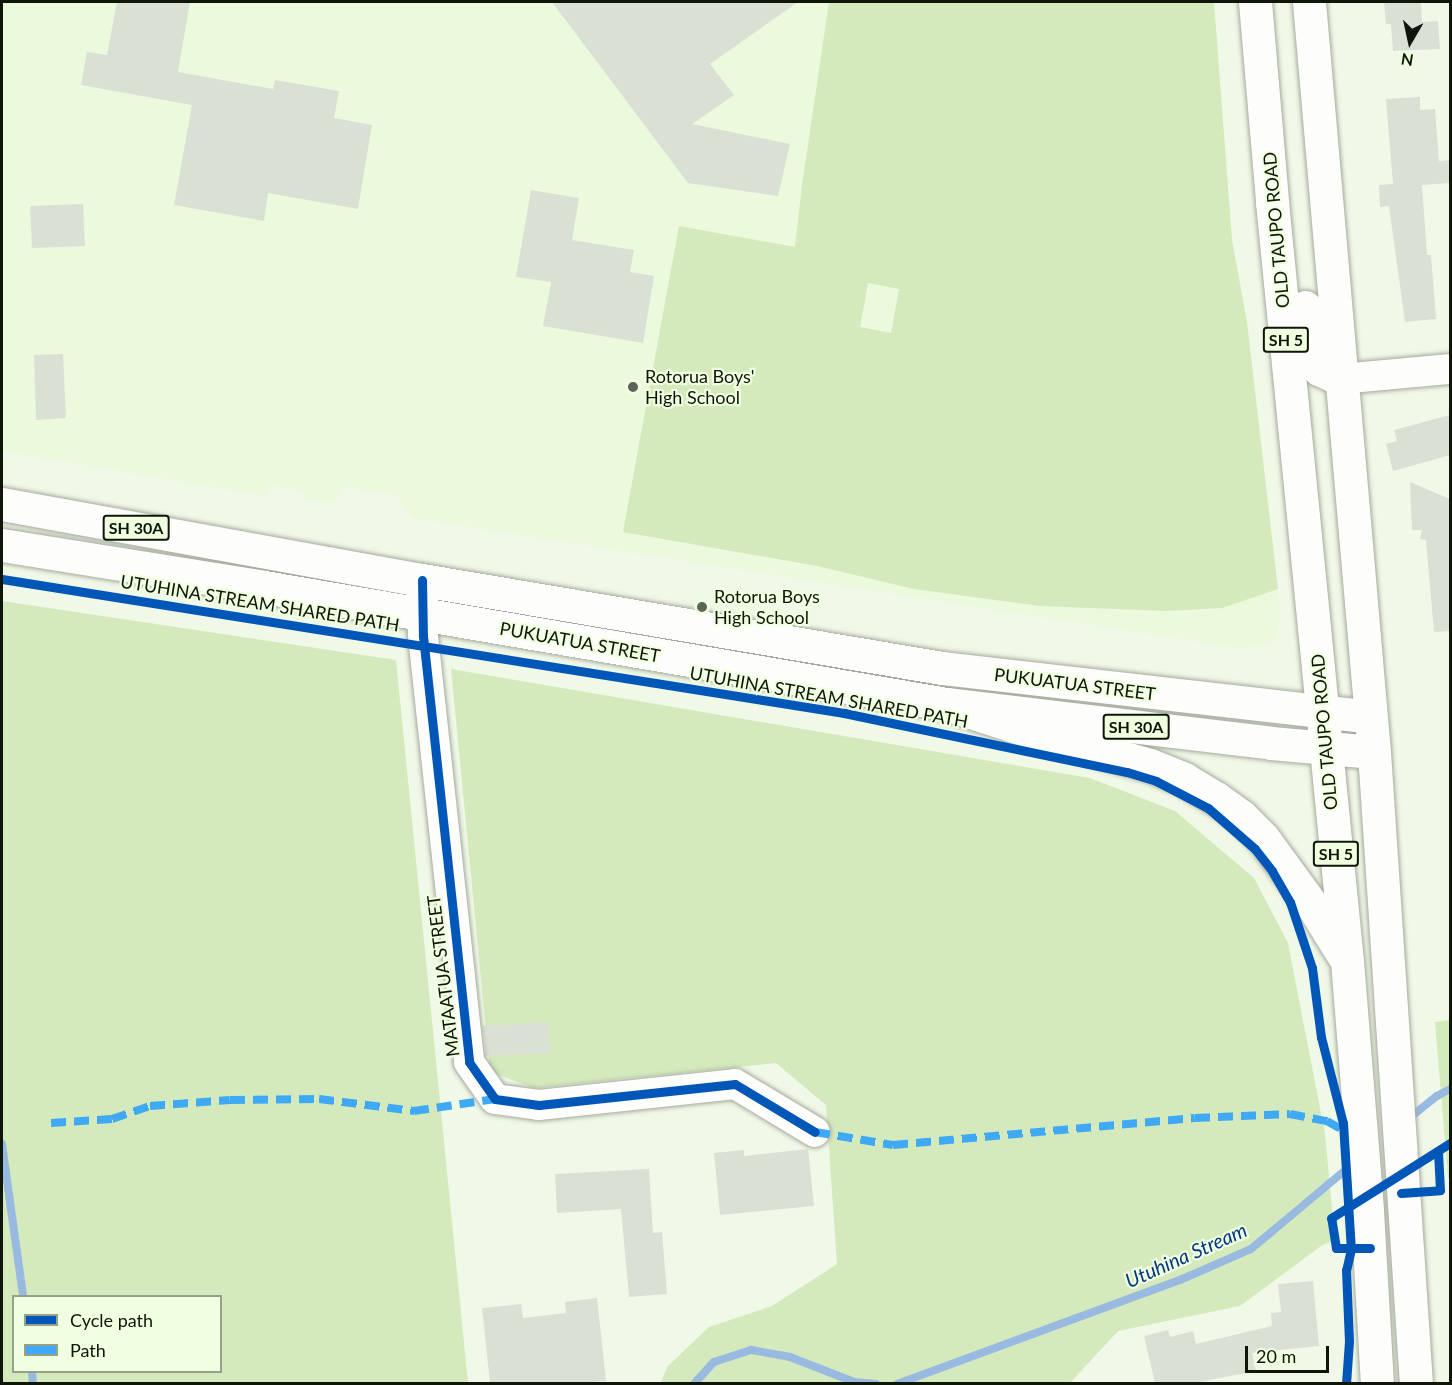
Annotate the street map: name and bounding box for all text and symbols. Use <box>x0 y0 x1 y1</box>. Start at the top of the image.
north arrow <box>1380 12 1440 72</box>
text: N <box>1400 50 1415 71</box>
street label: OLD TAUPO ROAD <box>1258 151 1294 309</box>
road number: SH 5 <box>1262 327 1310 353</box>
place label: Rotorua Boys' High School <box>645 366 754 409</box>
marker: Rotorua Boys' High School <box>626 380 640 394</box>
road number: SH 30A <box>102 515 170 541</box>
street label: UTUHINA STREAM SHARED PATH <box>119 570 401 636</box>
place label: Rotorua Boys High School <box>714 586 820 628</box>
marker: Rotorua Boys High School <box>695 600 709 614</box>
street label: PUKUATUA STREET <box>498 617 662 667</box>
street label: OLD TAUPO ROAD <box>1306 653 1342 811</box>
street label: UTUHINA STREAM SHARED PATH <box>688 662 970 732</box>
street label: PUKUATUA STREET <box>993 663 1157 705</box>
road number: SH 30A <box>1102 714 1170 740</box>
road number: SH 5 <box>1312 841 1360 867</box>
street label: MATAATUA STREET <box>422 894 464 1058</box>
water label: Utuhina Stream <box>1121 1217 1251 1293</box>
legend <box>12 1295 222 1373</box>
text: Cycle path <box>70 1309 153 1331</box>
scale bar <box>1248 1334 1332 1372</box>
text: Path <box>70 1339 106 1361</box>
text: 20 m <box>1256 1345 1296 1367</box>

